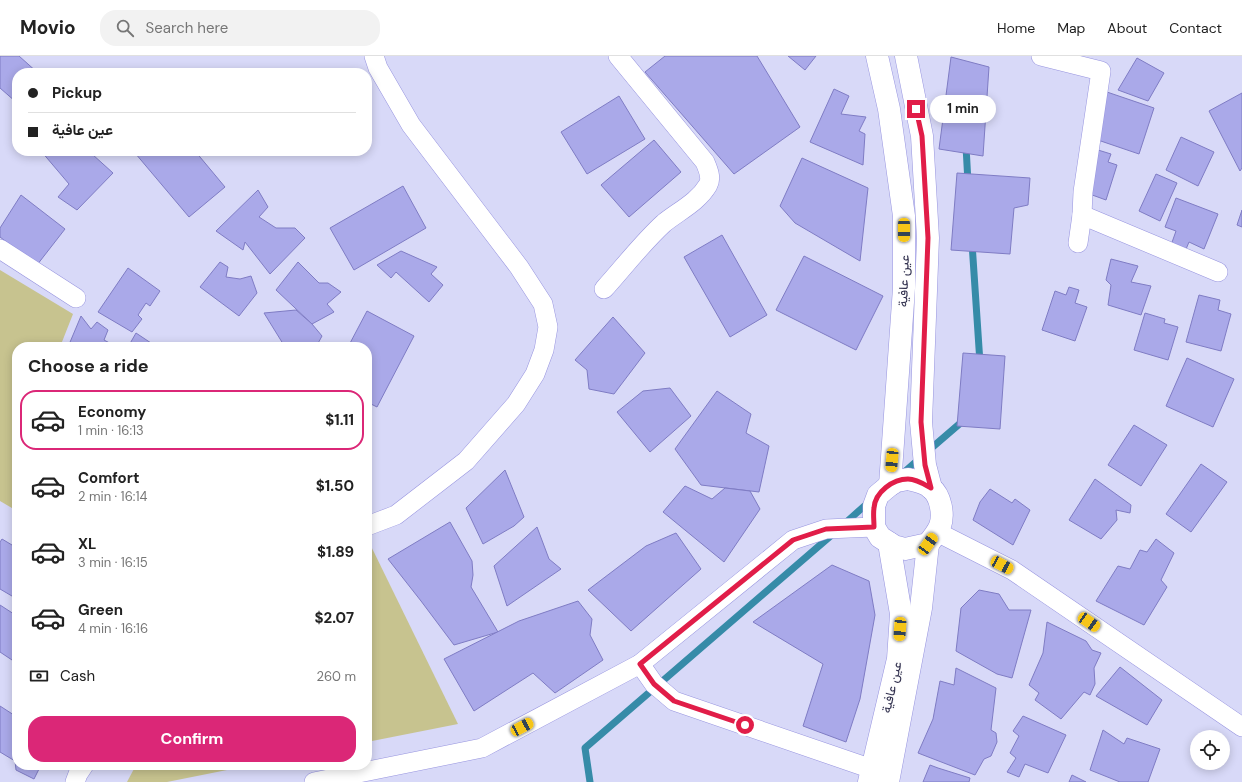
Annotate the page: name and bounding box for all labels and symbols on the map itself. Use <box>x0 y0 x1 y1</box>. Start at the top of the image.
callout: 1 min <box>930 95 996 123</box>
route end <box>907 100 925 118</box>
car <box>898 218 910 242</box>
street label: عين عافية <box>894 254 913 307</box>
car <box>885 448 899 472</box>
car <box>916 531 940 557</box>
car <box>989 554 1015 576</box>
car <box>1076 610 1102 634</box>
car <box>893 617 907 641</box>
street label: عين عافية <box>877 659 906 715</box>
car <box>509 716 535 738</box>
route start <box>736 716 754 734</box>

